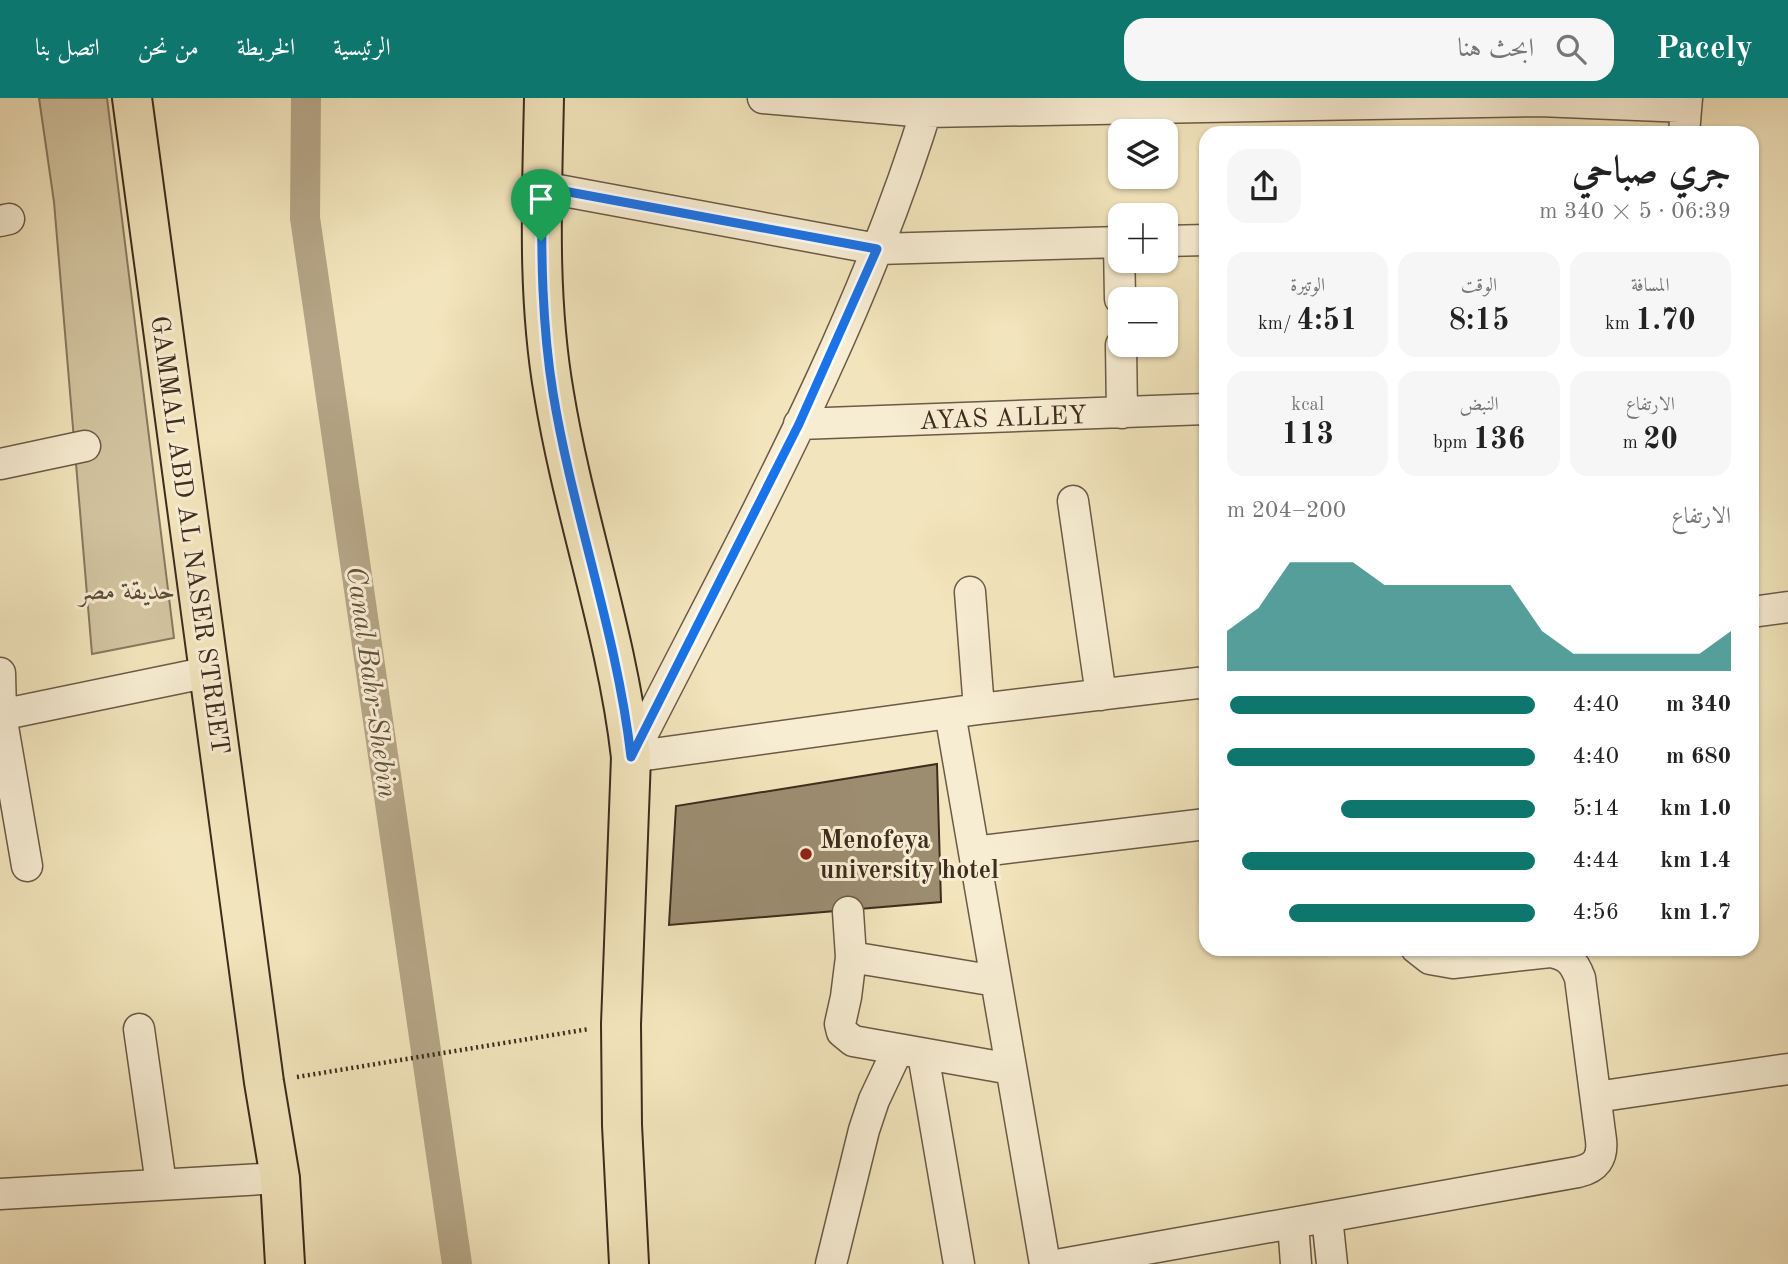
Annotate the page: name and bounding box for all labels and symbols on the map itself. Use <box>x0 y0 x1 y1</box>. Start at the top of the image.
pin <box>511 169 571 241</box>
street label: GAMMAL ABD AL NASER STREET <box>145 314 233 756</box>
street label: AYAS ALLEY <box>919 403 1087 435</box>
water label: Canal Bahr-Shebin <box>340 565 400 800</box>
park label: حديقة مصر <box>76 579 176 607</box>
place label: Menofeya university hotel <box>820 828 999 884</box>
marker: Menofeya university hotel <box>798 846 814 862</box>

